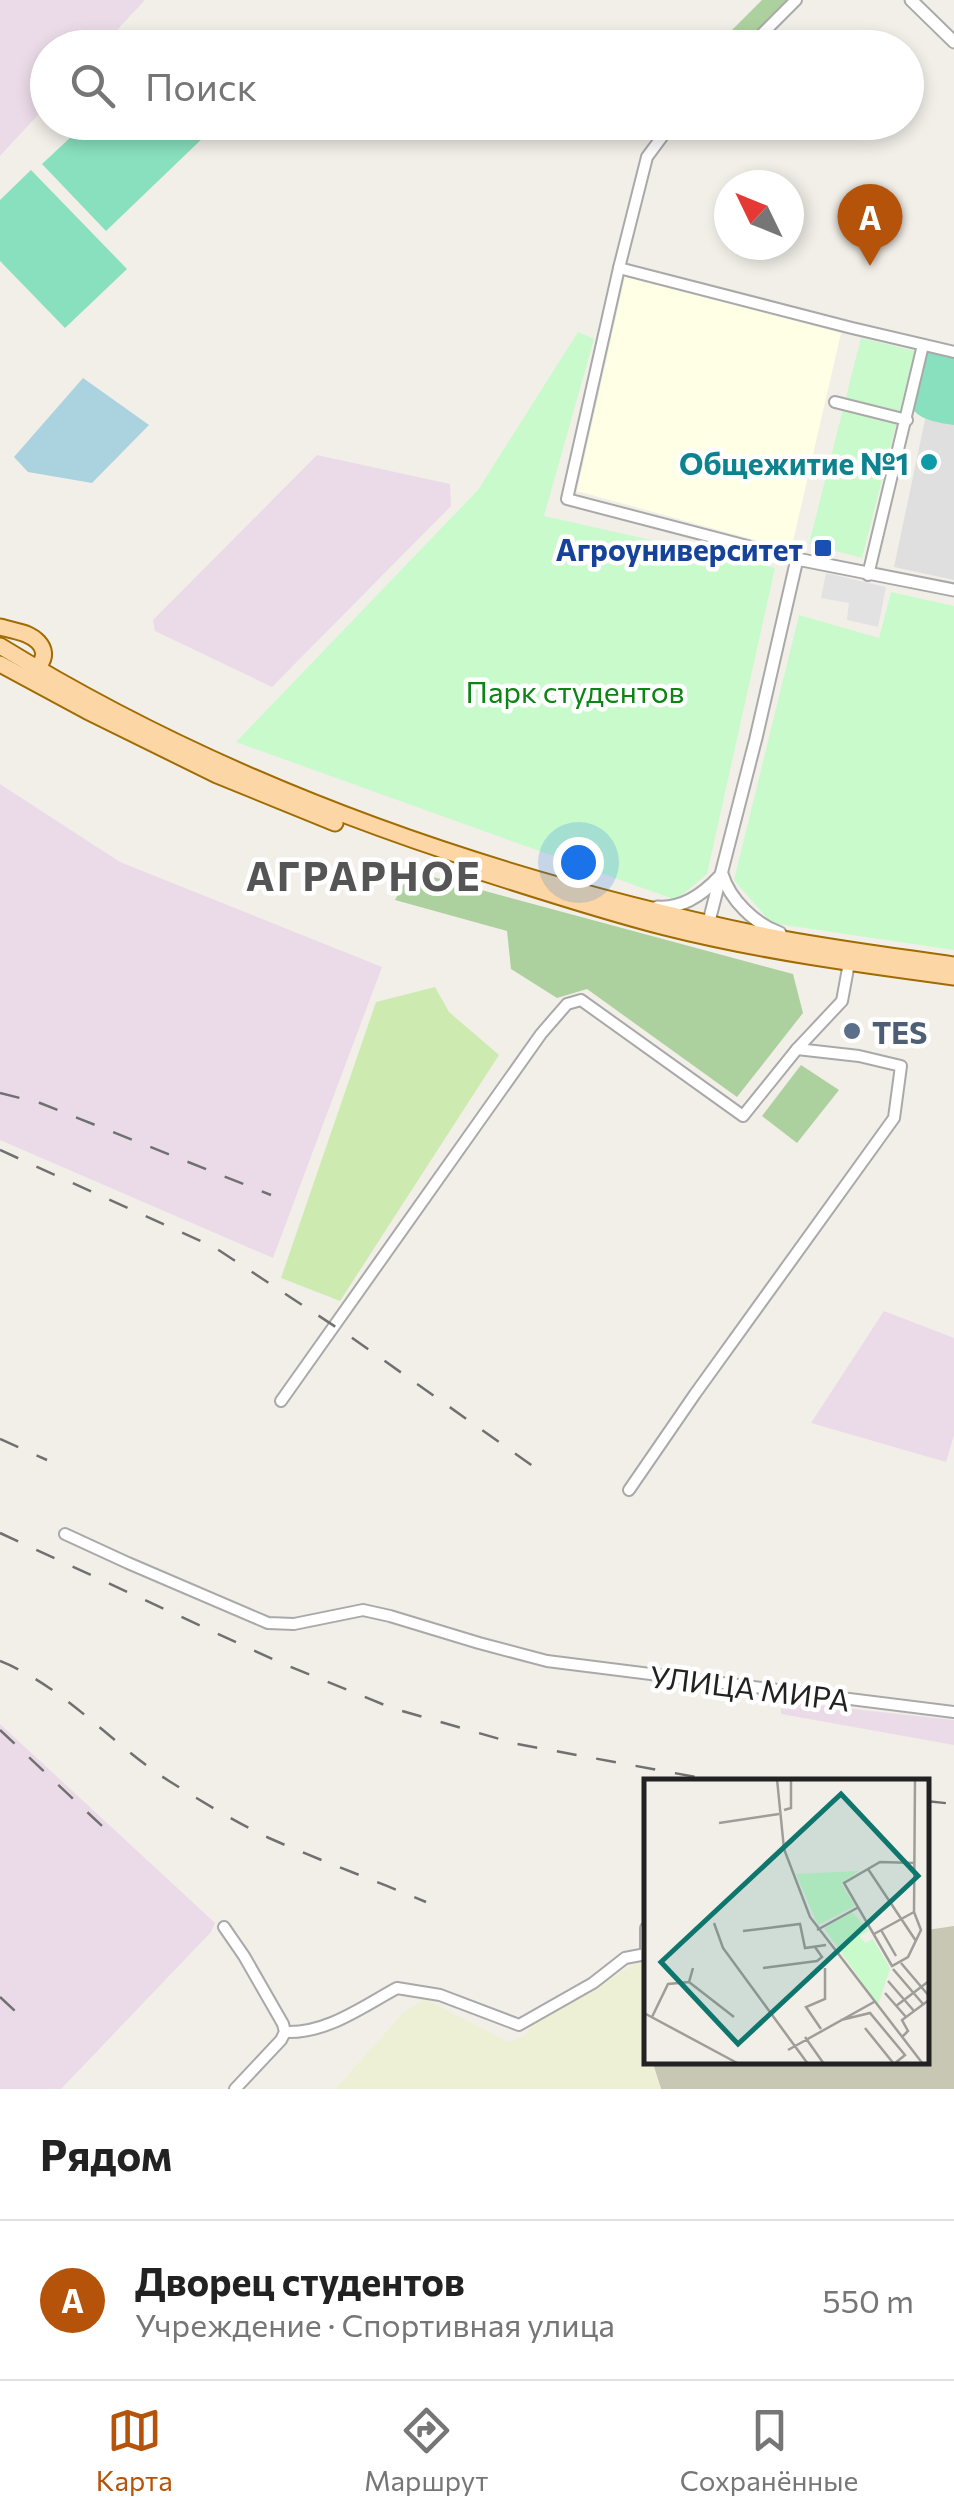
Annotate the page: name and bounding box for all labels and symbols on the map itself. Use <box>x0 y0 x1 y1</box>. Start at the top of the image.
north arrow <box>714 170 804 260</box>
pin: A <box>838 184 902 266</box>
place label: Общежитие №1 <box>679 444 909 481</box>
marker: Общежитие №1 <box>918 451 940 473</box>
place label: Агроуниверситет <box>555 530 803 567</box>
marker: Агроуниверситет <box>812 537 834 559</box>
park label: Парк студентов <box>466 672 684 709</box>
your location <box>553 837 604 888</box>
district label: АГРАРНОЕ <box>246 850 482 899</box>
place label: TES <box>872 1013 927 1050</box>
marker: TES <box>841 1020 863 1042</box>
street label: УЛИЦА МИРА <box>648 1656 852 1718</box>
inset map <box>644 1779 929 2064</box>

